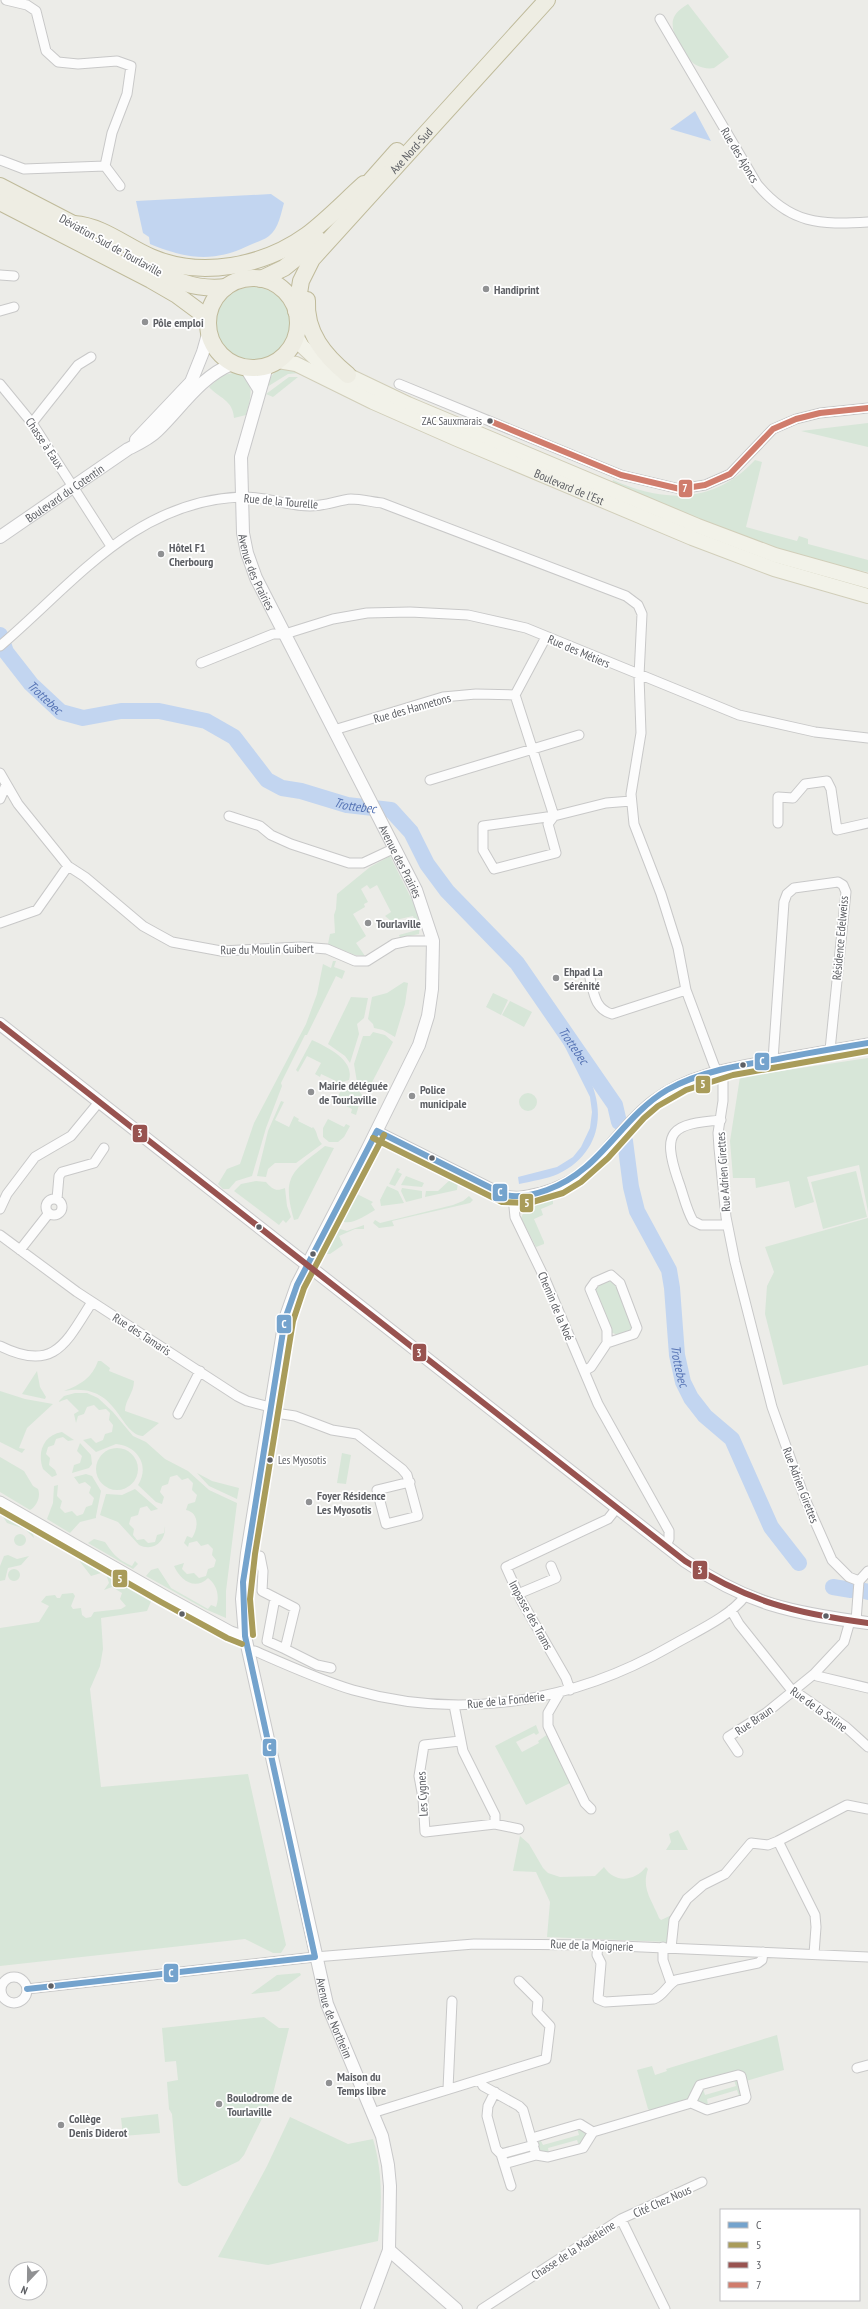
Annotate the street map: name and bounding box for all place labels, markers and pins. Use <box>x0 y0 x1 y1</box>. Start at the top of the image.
place label: Handiprint <box>494 282 540 297</box>
marker: Handiprint <box>481 284 491 294</box>
place label: Pôle emploi <box>153 315 204 330</box>
marker: Pôle emploi <box>140 317 150 327</box>
place label: ZAC Sauxmarais <box>422 414 482 428</box>
marker: ZAC Sauxmarais <box>485 416 495 426</box>
place label: Hôtel F1 Cherbourg <box>169 540 213 569</box>
marker: Hôtel F1 Cherbourg <box>156 549 166 559</box>
place label: Tourlaville <box>376 916 421 931</box>
marker: Tourlaville <box>363 918 373 928</box>
place label: Ehpad La Sérénité <box>564 964 603 993</box>
marker: Ehpad La Sérénité <box>551 973 561 983</box>
unlabelled marker <box>738 1060 748 1070</box>
place label: Mairie déléguée de Tourlaville <box>319 1078 388 1107</box>
place label: Police municipale <box>420 1082 467 1111</box>
marker: Mairie déléguée de Tourlaville <box>306 1087 316 1097</box>
marker: Police municipale <box>407 1091 417 1101</box>
unlabelled marker <box>427 1153 437 1163</box>
unlabelled marker <box>254 1222 264 1232</box>
unlabelled marker <box>308 1249 318 1259</box>
place label: Les Myosotis <box>278 1453 326 1467</box>
marker: Les Myosotis <box>265 1455 275 1465</box>
place label: Foyer Résidence Les Myosotis <box>317 1488 386 1517</box>
marker: Foyer Résidence Les Myosotis <box>304 1497 314 1507</box>
unlabelled marker <box>177 1609 187 1619</box>
unlabelled marker <box>821 1611 831 1621</box>
unlabelled marker <box>46 1981 56 1991</box>
place label: Maison du Temps libre <box>337 2069 386 2098</box>
marker: Maison du Temps libre <box>324 2078 334 2088</box>
place label: Boulodrome de Tourlaville <box>227 2090 292 2119</box>
marker: Boulodrome de Tourlaville <box>214 2099 224 2109</box>
place label: Collège Denis Diderot <box>69 2111 128 2140</box>
marker: Collège Denis Diderot <box>56 2120 66 2130</box>

